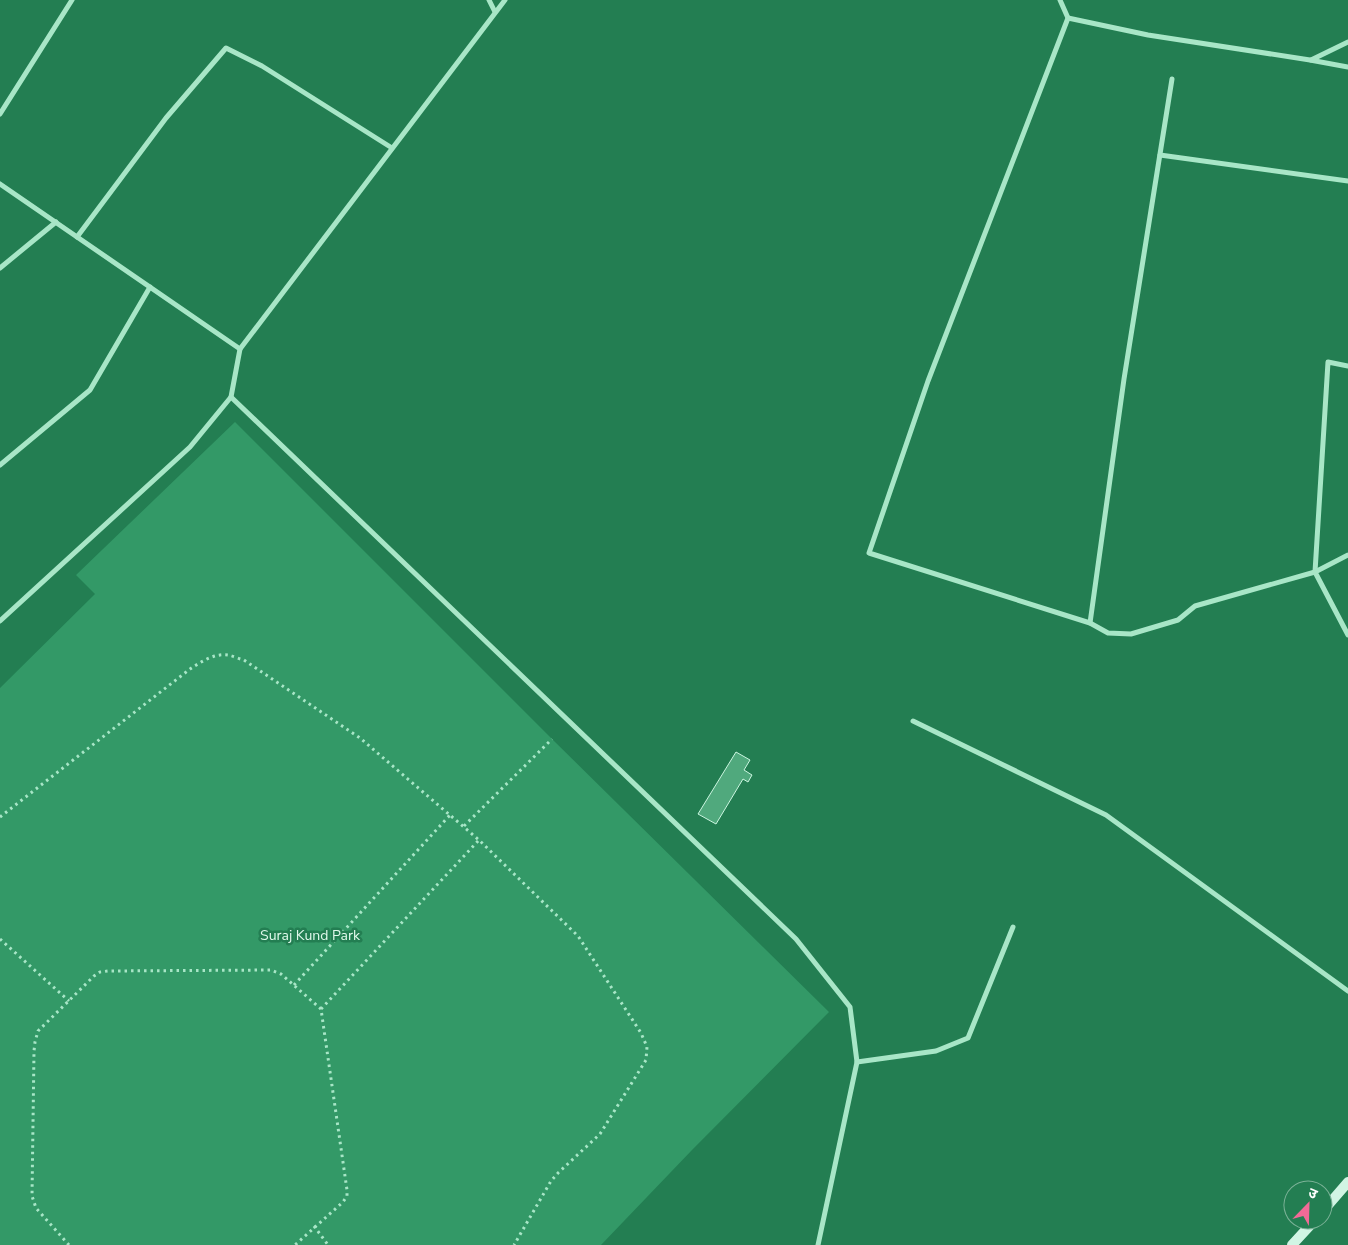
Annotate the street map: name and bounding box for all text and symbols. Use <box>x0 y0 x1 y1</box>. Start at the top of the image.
park label: Suraj Kund Park <box>260 926 361 945</box>
north arrow <box>1283 1180 1333 1230</box>
text: उ <box>1305 1183 1321 1204</box>

